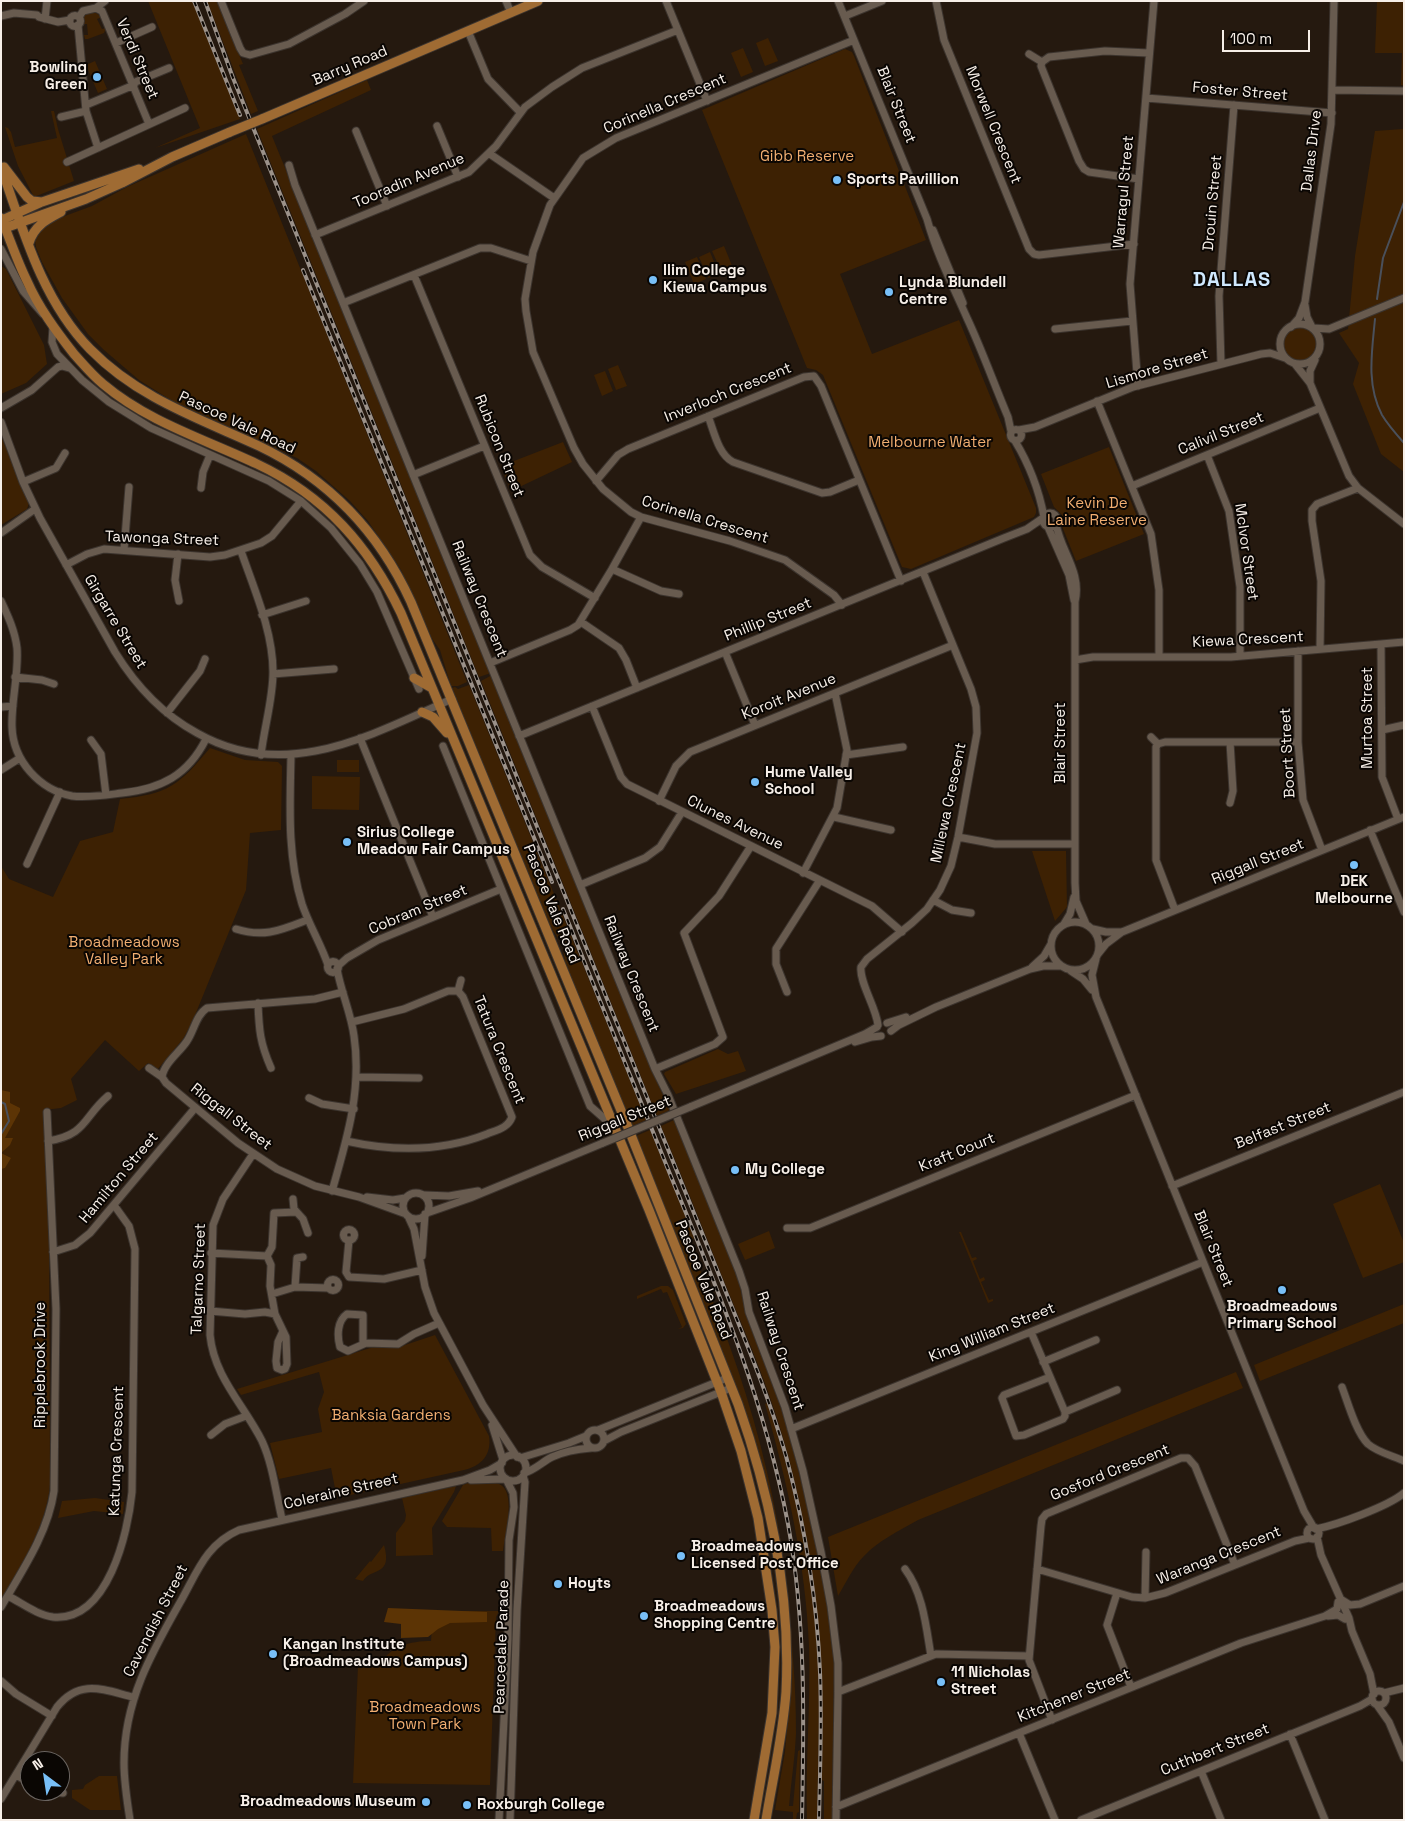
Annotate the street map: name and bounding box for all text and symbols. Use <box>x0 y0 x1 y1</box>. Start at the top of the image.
street label: Verdi Street <box>112 16 162 102</box>
scale bar <box>1225 20 1312 52</box>
text: 100 m <box>1230 29 1272 48</box>
street label: Barry Road <box>310 42 390 90</box>
place label: Bowling Green <box>29 59 87 94</box>
street label: Morwell Crescent <box>961 63 1025 187</box>
street label: Blair Street <box>872 64 920 146</box>
street label: Corinella Crescent <box>601 70 729 138</box>
marker: Bowling Green <box>91 71 103 83</box>
street label: Foster Street <box>1191 79 1289 105</box>
street label: Dallas Drive <box>1298 109 1326 193</box>
street label: Warragul Street <box>1110 135 1138 249</box>
park label: Gibb Reserve <box>760 148 854 166</box>
street label: Tooradin Avenue <box>351 149 467 213</box>
street label: Drouin Street <box>1200 154 1226 252</box>
place label: Sports Pavillion <box>847 171 959 189</box>
marker: Sports Pavillion <box>831 174 843 186</box>
place label: Ilim College Kiewa Campus <box>663 262 767 297</box>
district label: DALLAS <box>1192 269 1272 293</box>
marker: Ilim College Kiewa Campus <box>647 274 659 286</box>
place label: Lynda Blundell Centre <box>899 274 1006 309</box>
marker: Lynda Blundell Centre <box>883 286 895 298</box>
street label: Lismore Street <box>1104 345 1210 393</box>
street label: Inverloch Crescent <box>662 359 794 427</box>
street label: Pascoe Vale Road <box>176 388 298 458</box>
street label: Rubicon Street <box>470 392 528 500</box>
street label: Calivil Street <box>1176 409 1266 459</box>
park label: Melbourne Water <box>868 434 992 452</box>
street label: Corinella Crescent <box>639 492 771 548</box>
park label: Kevin De Laine Reserve <box>1047 495 1147 530</box>
street label: McIvor Street <box>1230 502 1262 602</box>
street label: Tawonga Street <box>105 528 219 550</box>
street label: Railway Crescent <box>447 538 511 660</box>
street label: Girgarre Street <box>80 572 150 672</box>
street label: Phillip Street <box>722 594 814 646</box>
street label: Kiewa Crescent <box>1192 628 1304 652</box>
street label: Murtoa Street <box>1359 667 1377 769</box>
street label: Koroit Avenue <box>739 670 839 724</box>
street label: Blair Street <box>1052 702 1070 784</box>
street label: Boort Street <box>1277 707 1299 799</box>
street label: Millewa Crescent <box>927 741 971 865</box>
place label: Hume Valley School <box>765 764 853 799</box>
marker: Hume Valley School <box>749 776 761 788</box>
street label: Clunes Avenue <box>684 792 786 854</box>
place label: Sirius College Meadow Fair Campus <box>357 824 510 859</box>
street label: Riggall Street <box>1209 835 1307 889</box>
marker: Sirius College Meadow Fair Campus <box>341 836 353 848</box>
street label: Pascoe Vale Road <box>519 842 583 966</box>
marker: DEK Melbourne <box>1348 859 1360 871</box>
place label: DEK Melbourne <box>1315 873 1393 908</box>
street label: Cobram Street <box>366 881 470 939</box>
street label: Railway Crescent <box>599 913 663 1035</box>
park label: Broadmeadows Valley Park <box>68 934 180 969</box>
street label: Tatura Crescent <box>469 993 529 1107</box>
street label: Riggall Street <box>187 1080 275 1154</box>
street label: Riggall Street <box>576 1092 674 1146</box>
street label: Belfast Street <box>1232 1099 1334 1153</box>
street label: Hamilton Street <box>76 1129 162 1227</box>
street label: Kraft Court <box>916 1130 998 1176</box>
place label: My College <box>745 1161 825 1179</box>
marker: My College <box>729 1164 741 1176</box>
street label: Blair Street <box>1189 1208 1237 1290</box>
street label: Pascoe Vale Road <box>671 1218 735 1342</box>
street label: Talgarno Street <box>188 1223 210 1335</box>
marker: Broadmeadows Primary School <box>1276 1284 1288 1296</box>
street label: Railway Crescent <box>752 1289 808 1413</box>
place label: Broadmeadows Primary School <box>1226 1298 1338 1333</box>
street label: King William Street <box>926 1299 1058 1367</box>
street label: Ripplebrook Drive <box>32 1302 50 1428</box>
street label: Katunga Crescent <box>106 1386 128 1516</box>
park label: Banksia Gardens <box>331 1407 451 1425</box>
street label: Gosford Crescent <box>1048 1441 1172 1505</box>
street label: Coleraine Street <box>282 1470 400 1514</box>
street label: Waranga Crescent <box>1154 1523 1284 1589</box>
place label: Broadmeadows Licensed Post Office <box>691 1538 839 1573</box>
marker: Broadmeadows Licensed Post Office <box>675 1550 687 1562</box>
street label: Cavendish Street <box>120 1562 192 1680</box>
place label: Hoyts <box>568 1575 611 1593</box>
marker: Hoyts <box>552 1578 564 1590</box>
street label: Pearcedale Parade <box>491 1580 513 1714</box>
place label: Broadmeadows Shopping Centre <box>654 1598 776 1633</box>
marker: Broadmeadows Shopping Centre <box>638 1610 650 1622</box>
place label: Kangan Institute (Broadmeadows Campus) <box>283 1636 468 1671</box>
marker: Kangan Institute (Broadmeadows Campus) <box>267 1648 279 1660</box>
place label: 11 Nicholas Street <box>951 1664 1030 1699</box>
street label: Kitchener Street <box>1015 1665 1133 1727</box>
marker: 11 Nicholas Street <box>935 1676 947 1688</box>
park label: Broadmeadows Town Park <box>369 1699 481 1734</box>
street label: Cuthbert Street <box>1158 1720 1272 1780</box>
north arrow <box>20 1751 70 1801</box>
text: N <box>29 1754 46 1774</box>
place label: Broadmeadows Museum <box>240 1793 416 1811</box>
marker: Broadmeadows Museum <box>420 1796 432 1808</box>
place label: Roxburgh College <box>477 1796 605 1814</box>
marker: Roxburgh College <box>461 1799 473 1811</box>

